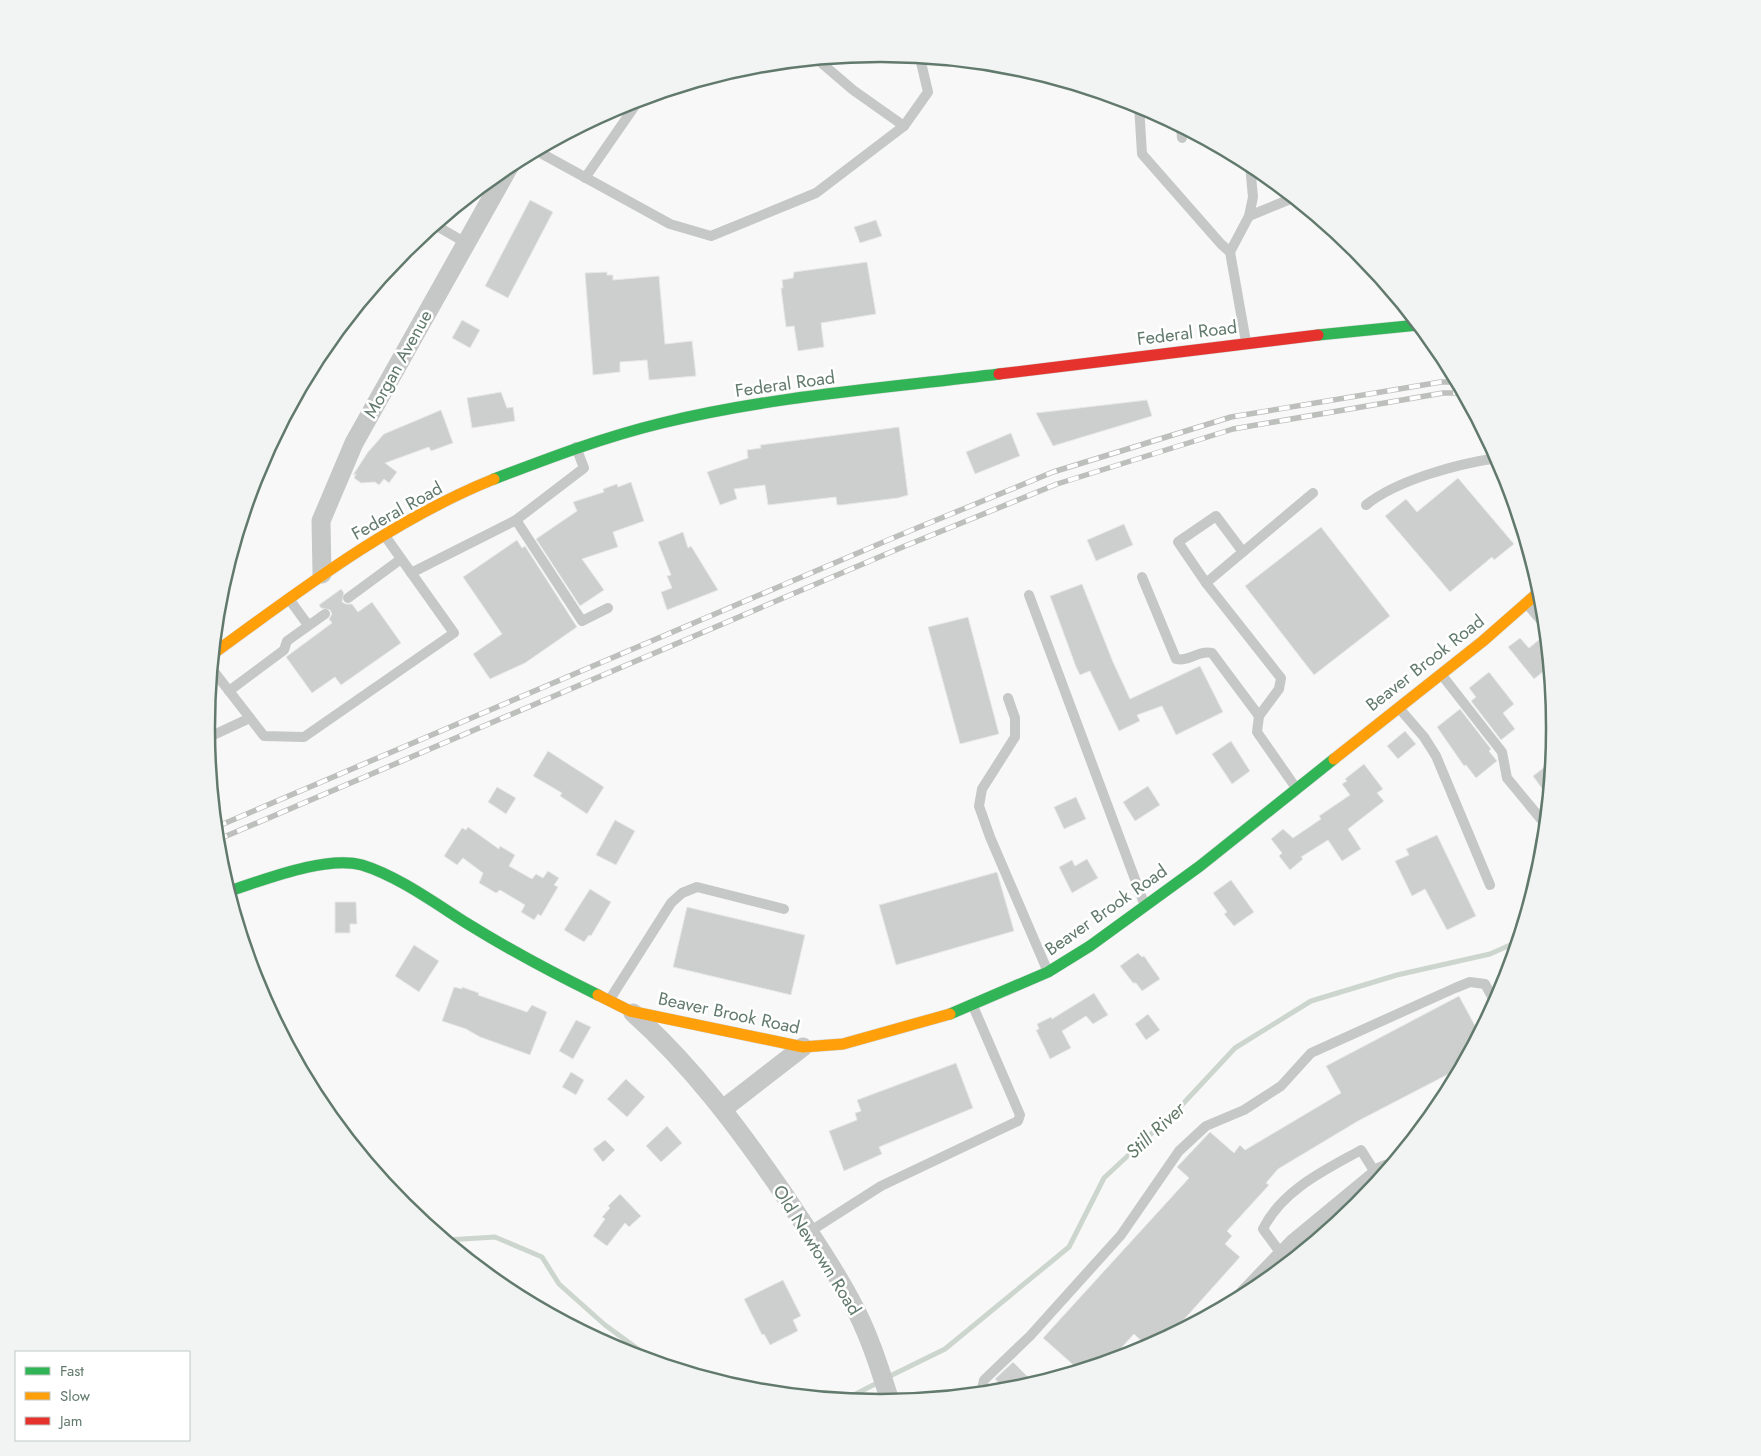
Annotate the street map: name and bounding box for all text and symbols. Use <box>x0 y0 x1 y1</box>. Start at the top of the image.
street label: Morgan Avenue <box>358 305 438 423</box>
street label: Federal Road <box>1136 314 1238 352</box>
street label: Federal Road <box>733 364 837 404</box>
street label: Federal Road <box>347 475 447 547</box>
street label: Beaver Brook Road <box>1360 608 1490 718</box>
street label: Beaver Brook Road <box>1040 858 1172 962</box>
street label: Beaver Brook Road <box>656 985 802 1041</box>
water label: Still River <box>1120 1095 1192 1165</box>
street label: Old Newtown Road <box>766 1180 868 1320</box>
legend <box>15 1351 190 1441</box>
text: Fast <box>60 1360 84 1382</box>
text: Slow <box>60 1385 91 1407</box>
text: Jam <box>58 1410 83 1432</box>

